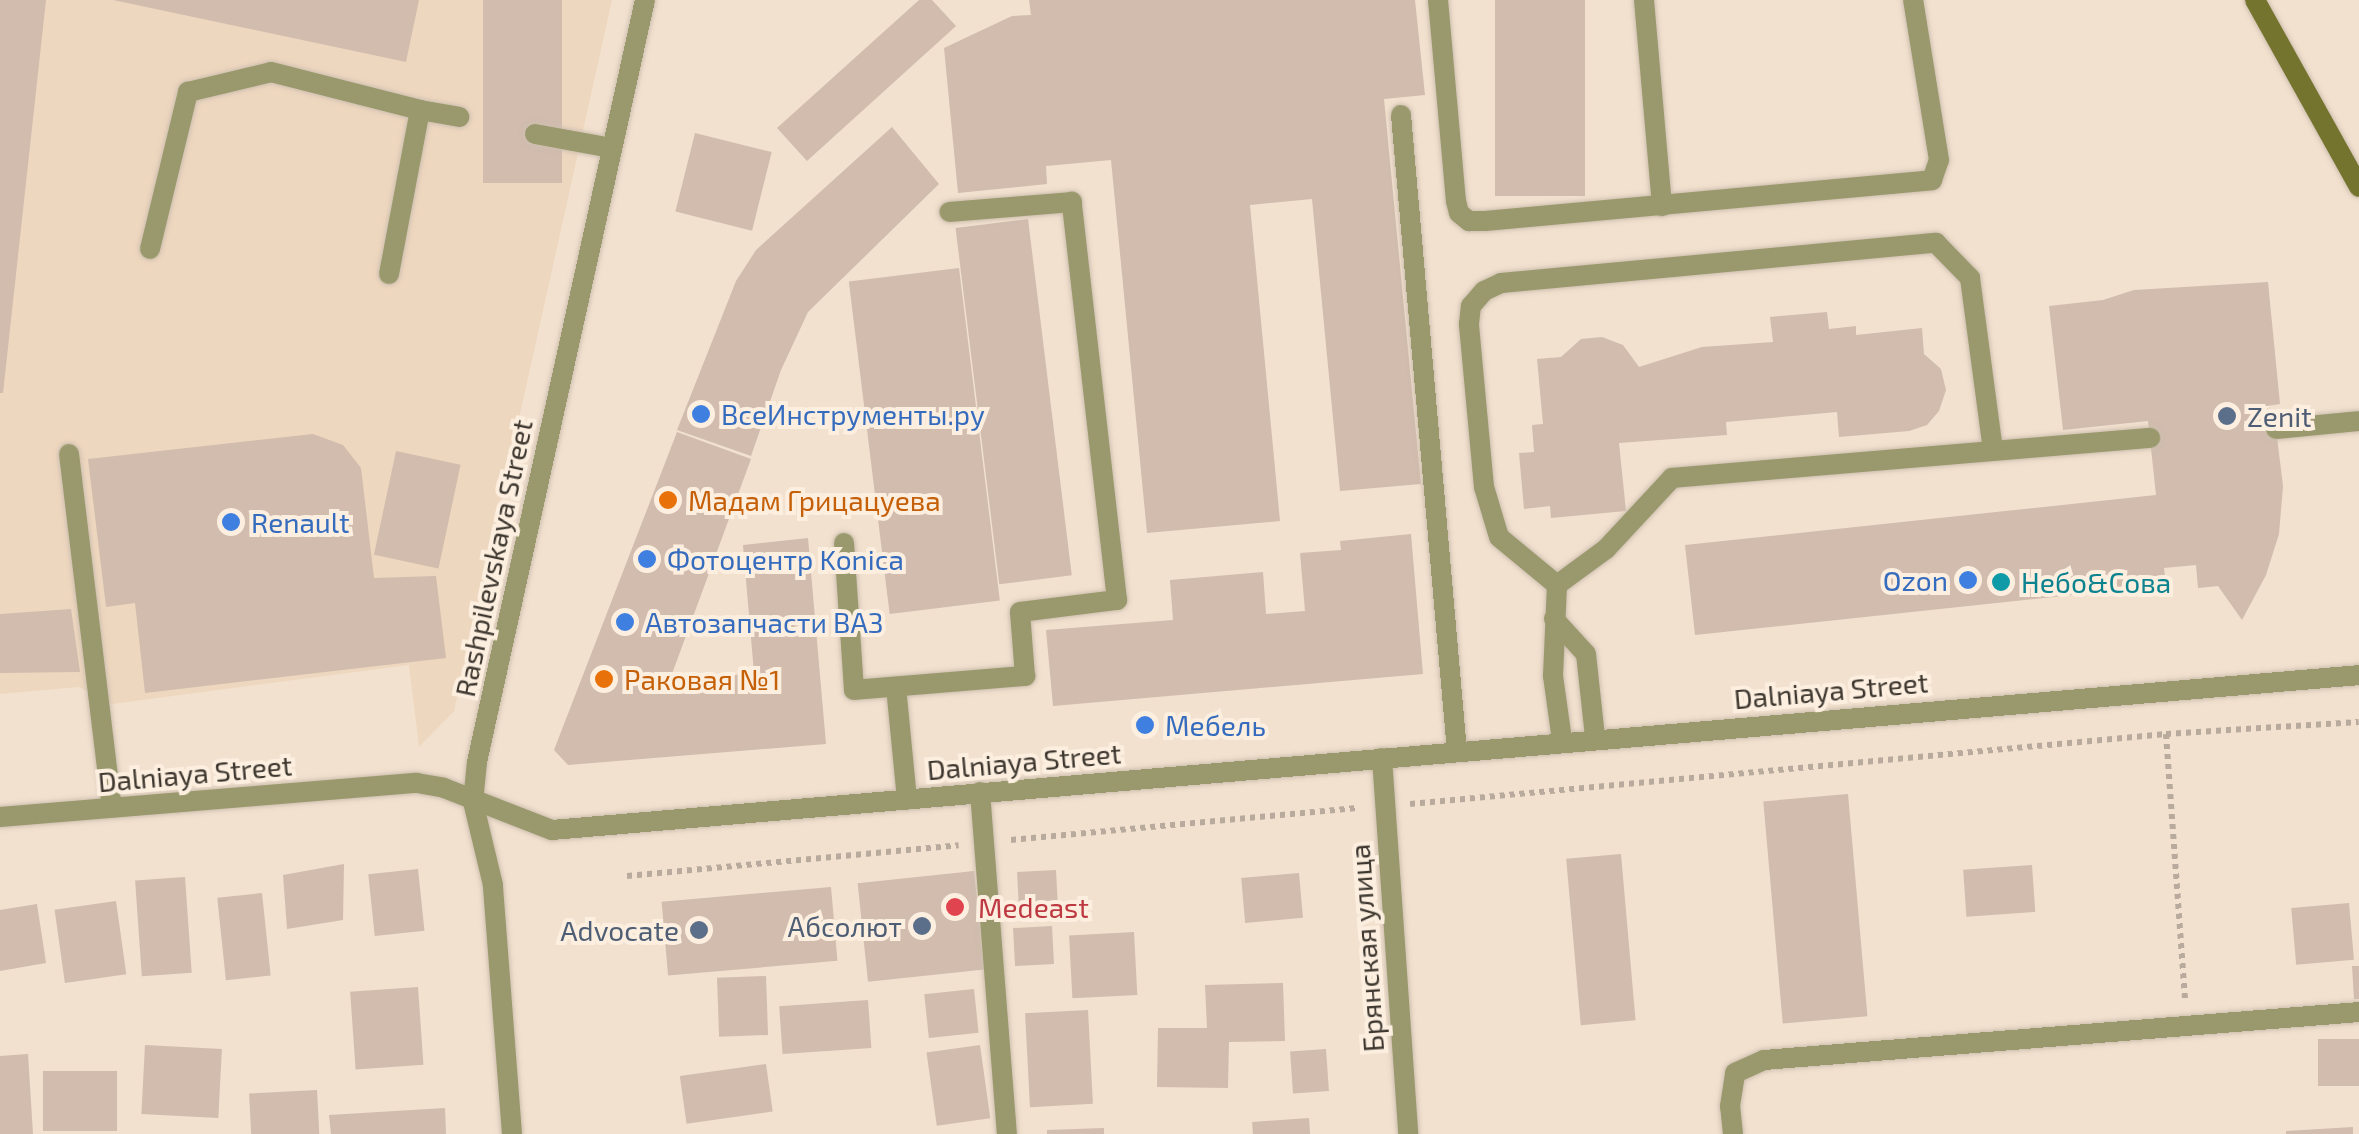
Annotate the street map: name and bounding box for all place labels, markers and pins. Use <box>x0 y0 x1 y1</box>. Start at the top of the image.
place label: ВсеИнструменты.ру <box>721 397 985 431</box>
place label: Zenit <box>2247 399 2312 433</box>
marker: ВсеИнструменты.ру <box>690 403 712 425</box>
marker: Zenit <box>2216 405 2238 427</box>
place label: Мадам Грицацуева <box>688 483 941 517</box>
marker: Мадам Грицацуева <box>657 489 679 511</box>
place label: Renault <box>251 505 350 539</box>
marker: Renault <box>220 511 242 533</box>
place label: Фотоцентр Konica <box>667 542 904 576</box>
marker: Фотоцентр Konica <box>636 548 658 570</box>
place label: Ozon <box>1883 563 1948 597</box>
place label: Небо&Сова <box>2021 565 2171 599</box>
marker: Ozon <box>1957 569 1979 591</box>
marker: Небо&Сова <box>1990 571 2012 593</box>
place label: Автозапчасти ВАЗ <box>645 605 883 639</box>
marker: Автозапчасти ВАЗ <box>614 611 636 633</box>
place label: Раковая №1 <box>624 662 780 696</box>
marker: Раковая №1 <box>593 668 615 690</box>
place label: Мебель <box>1165 708 1266 742</box>
marker: Мебель <box>1134 714 1156 736</box>
place label: Medeast <box>978 890 1089 924</box>
marker: Medeast <box>942 894 968 920</box>
place label: Абсолют <box>787 909 902 943</box>
place label: Advocate <box>560 913 679 947</box>
marker: Абсолют <box>911 915 933 937</box>
marker: Advocate <box>688 919 710 941</box>

